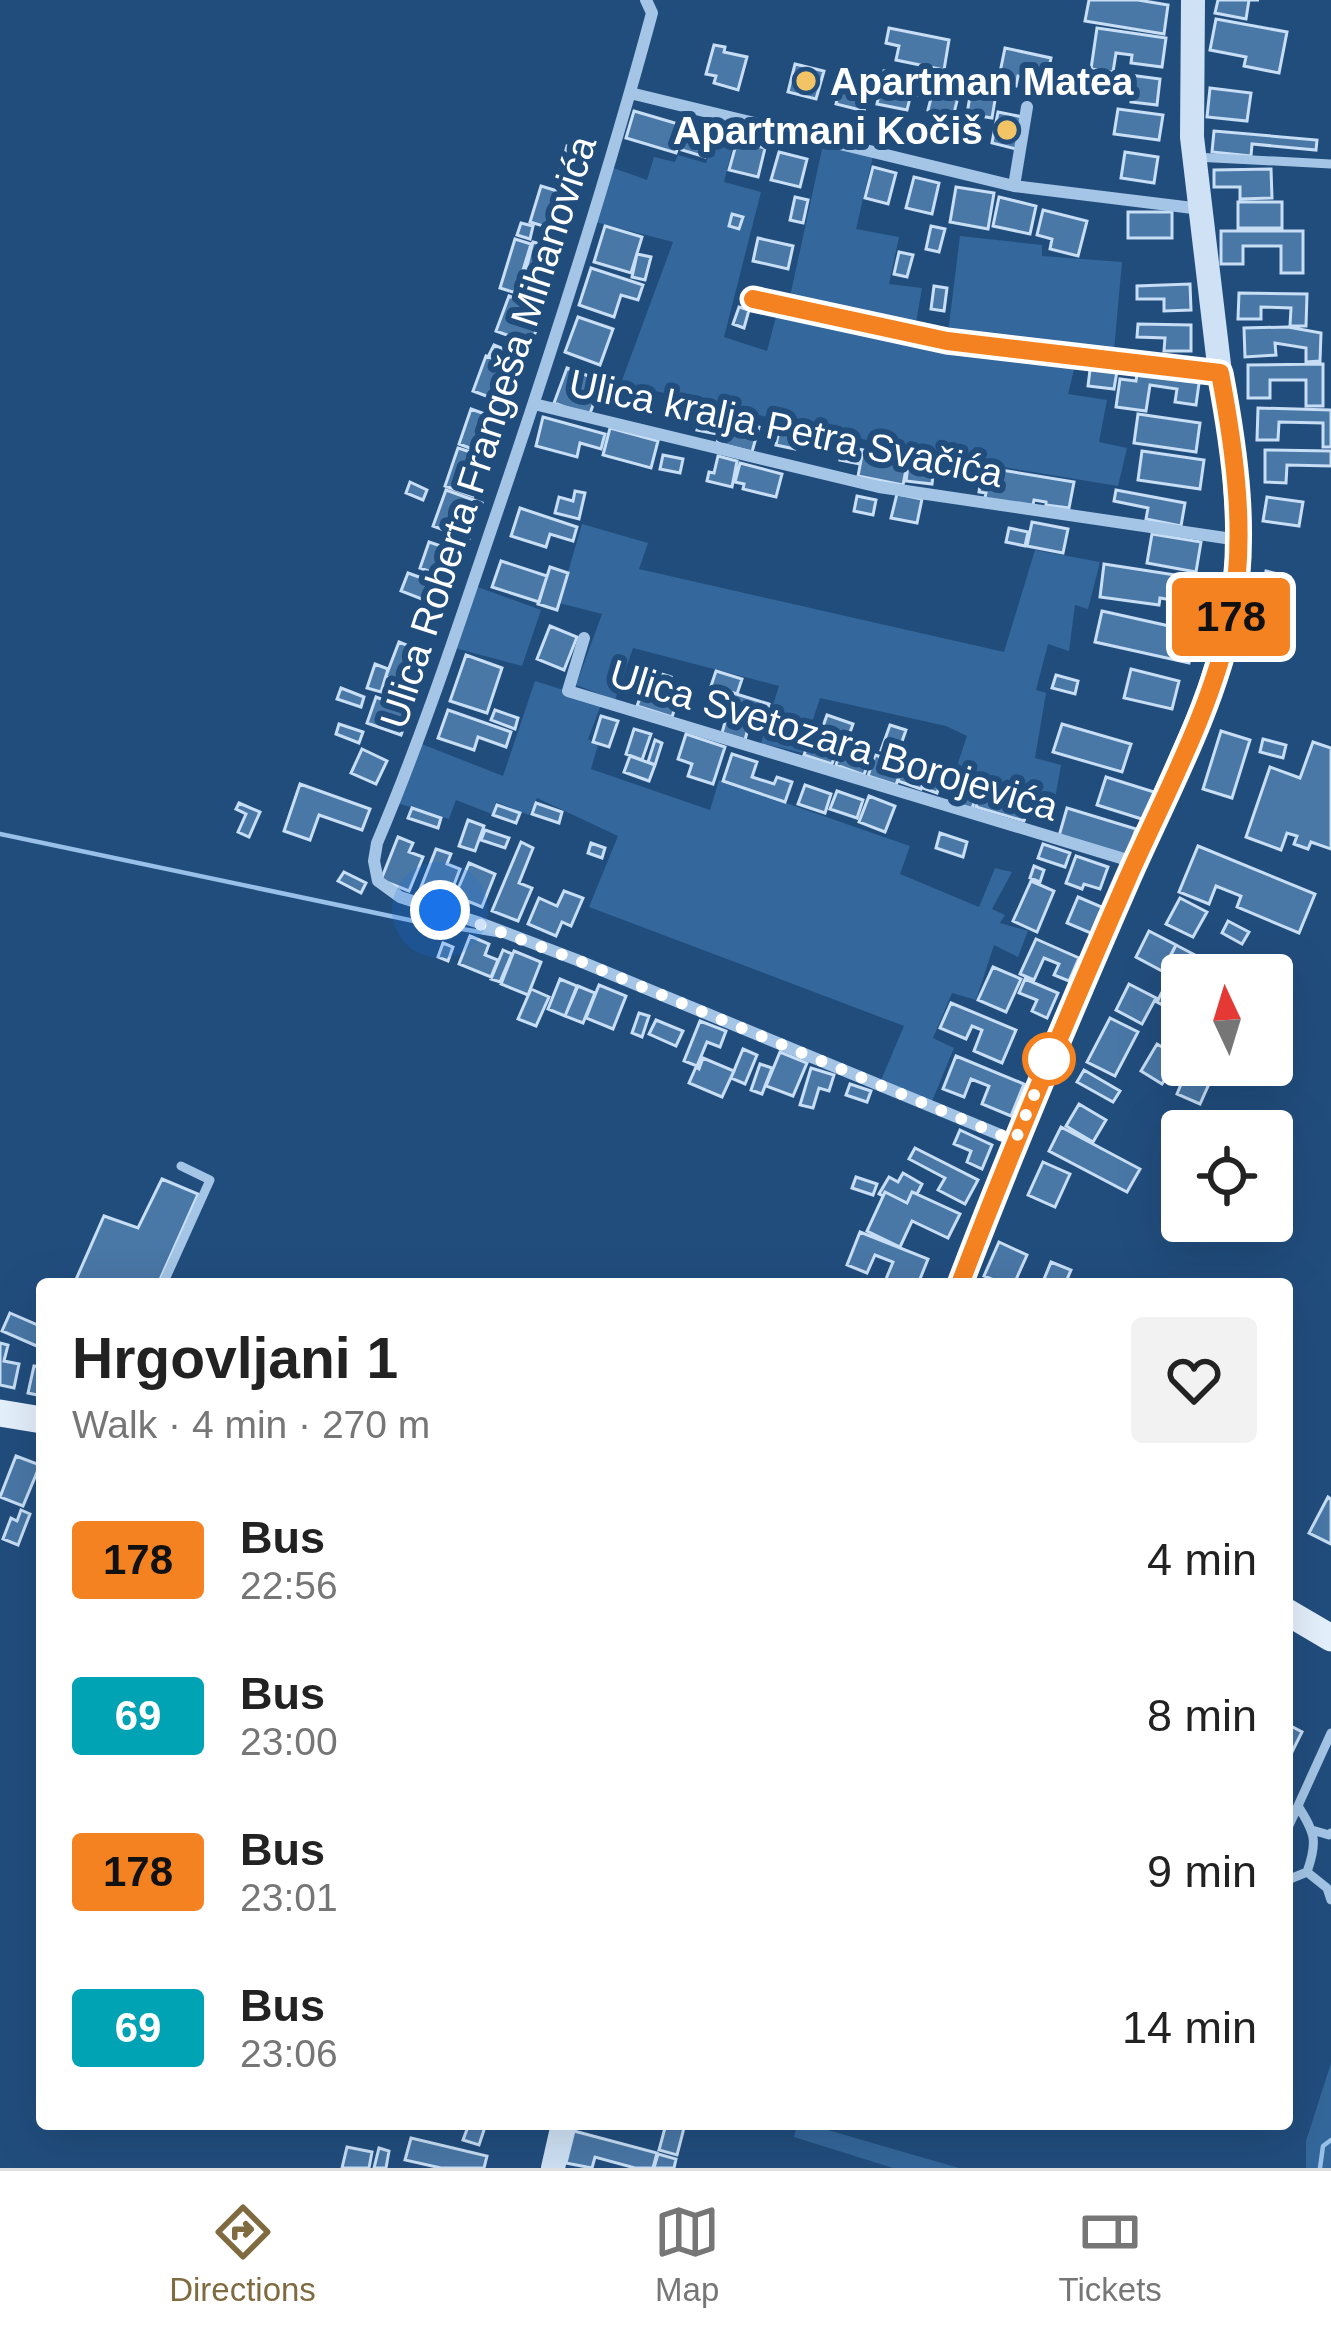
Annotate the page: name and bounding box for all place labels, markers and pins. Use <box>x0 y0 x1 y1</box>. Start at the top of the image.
place label: Apartman Matea <box>830 60 1134 103</box>
marker: Apartman Matea <box>793 68 819 94</box>
place label: Apartmani Kočiš <box>673 109 983 152</box>
marker: Apartmani Kočiš <box>994 117 1020 143</box>
unlabelled marker <box>1024 1034 1074 1084</box>

